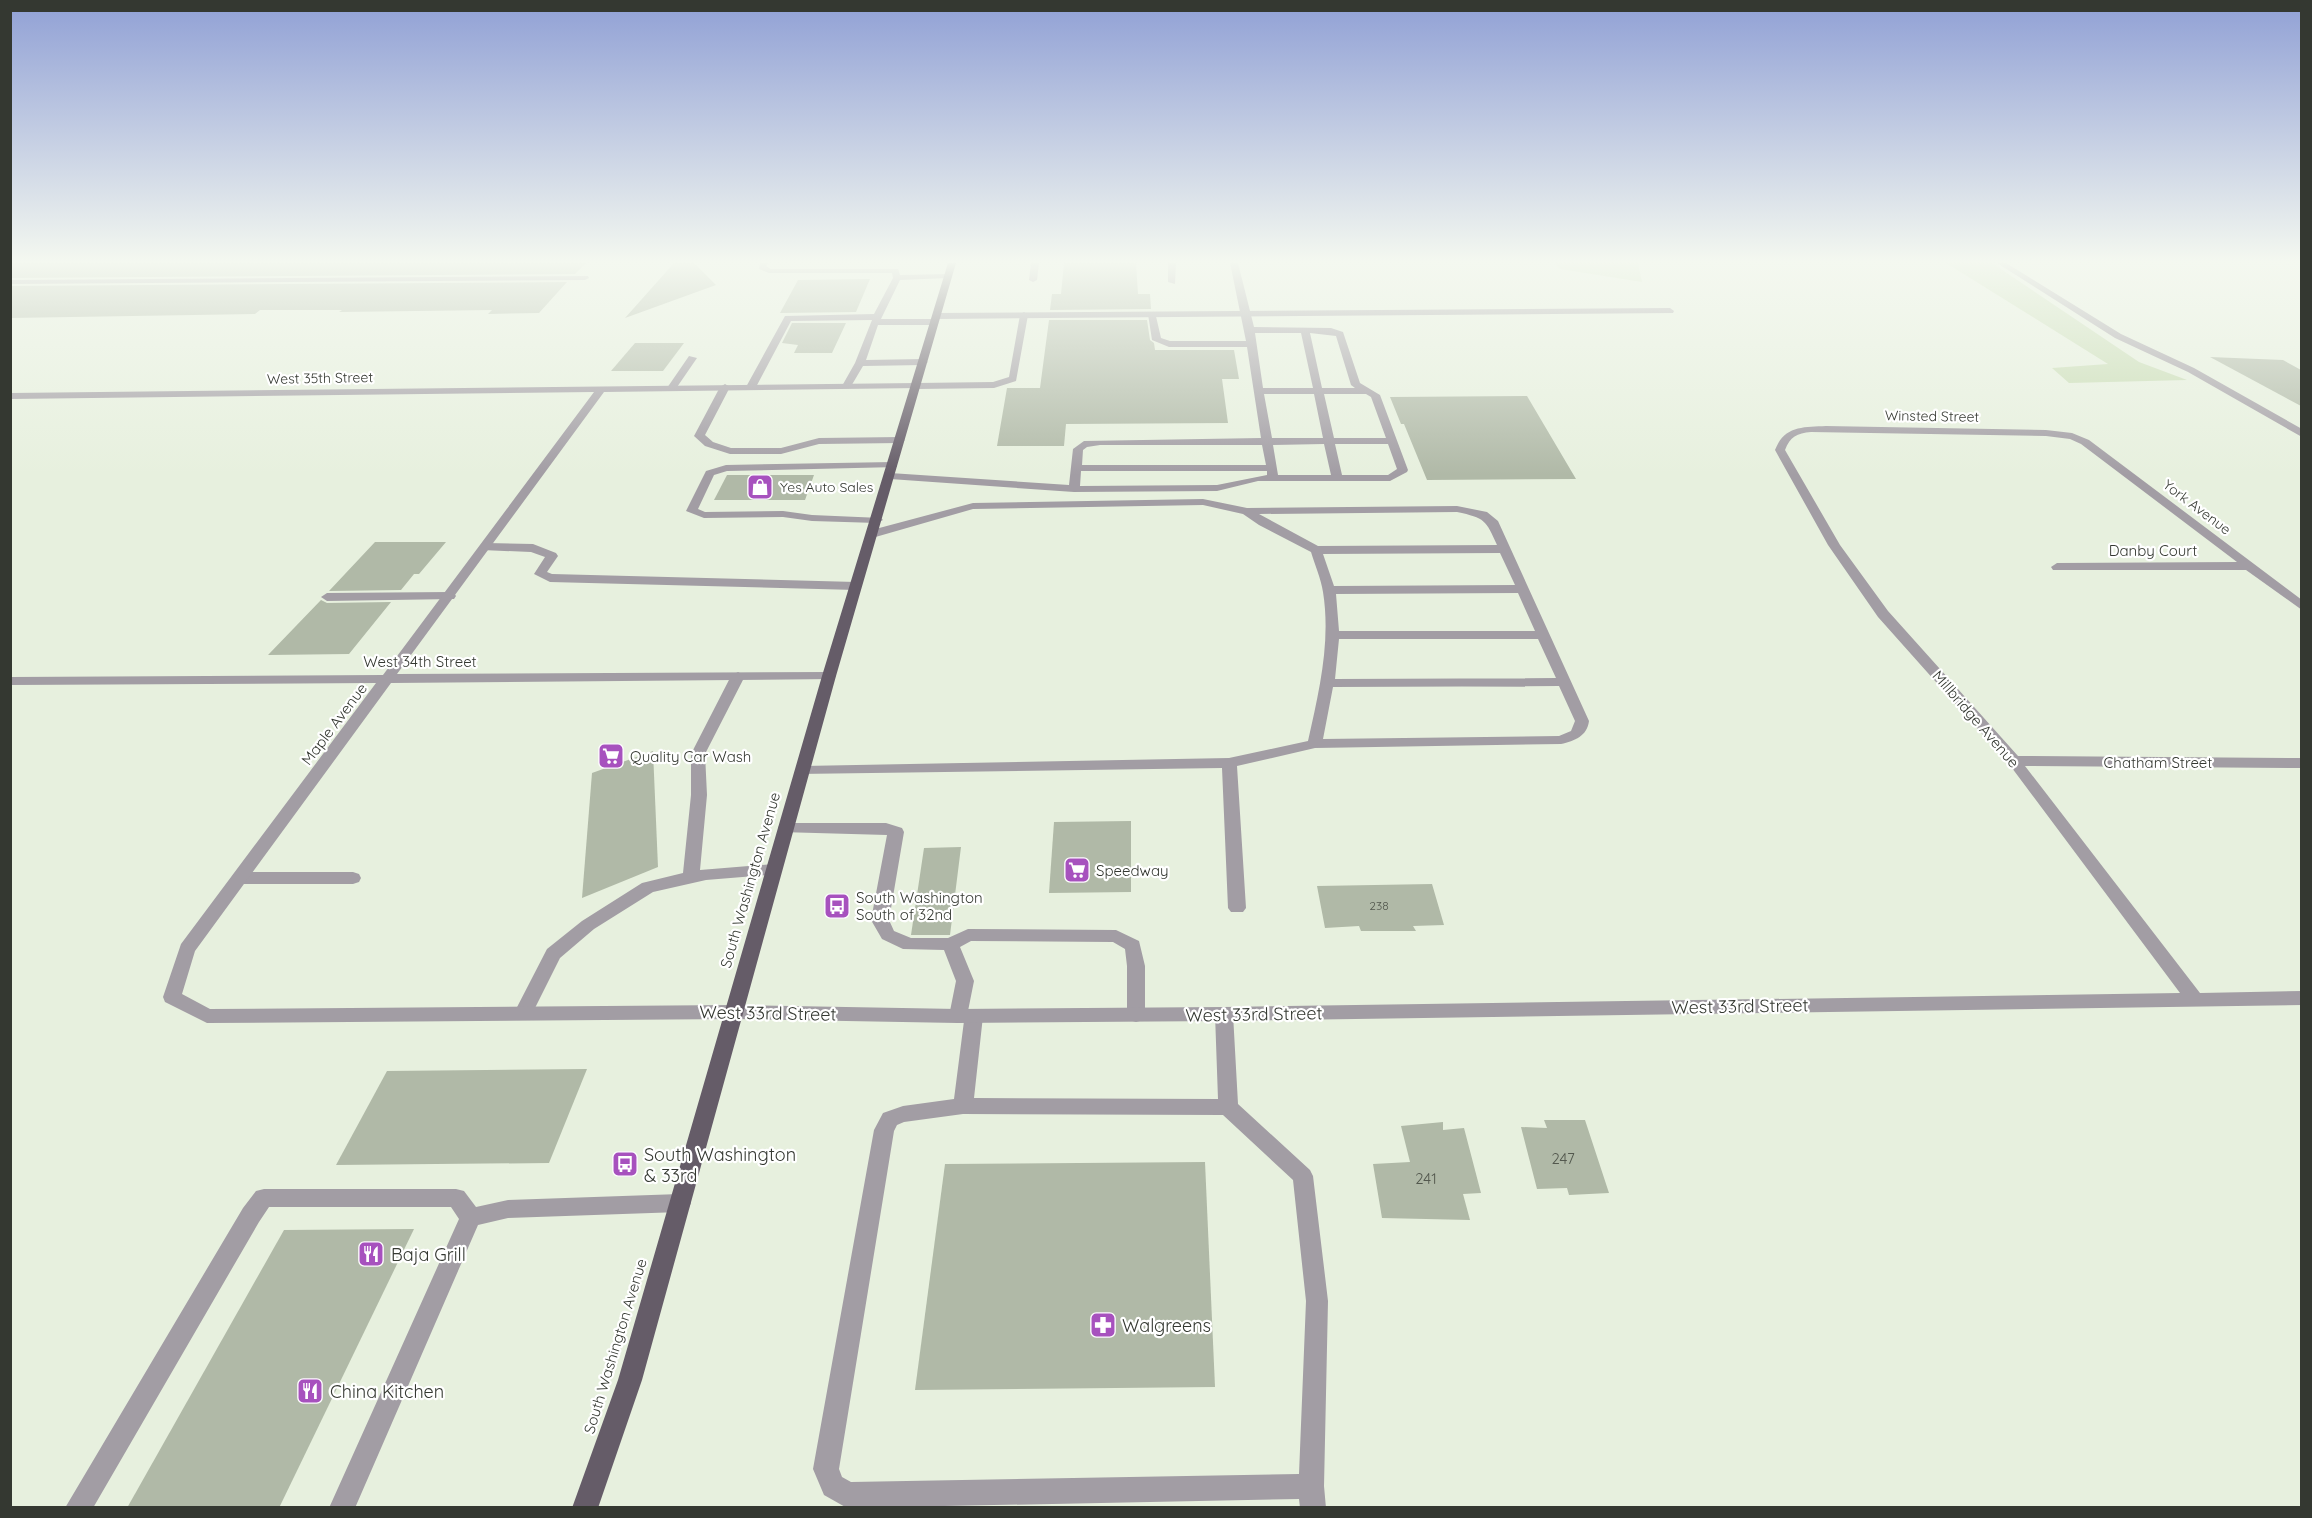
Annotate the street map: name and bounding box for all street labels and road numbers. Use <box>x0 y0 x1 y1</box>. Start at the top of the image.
street label: West 35th Street <box>267 368 373 388</box>
street label: Winsted Street <box>1885 406 1980 426</box>
street label: York Avenue <box>2160 476 2235 538</box>
street label: Danby Court <box>2109 541 2197 560</box>
street label: West 34th Street <box>363 652 477 671</box>
street label: Millbridge Avenue <box>1929 666 2023 772</box>
street label: Maple Avenue <box>297 679 371 769</box>
street label: Chatham Street <box>2104 753 2212 772</box>
street label: South Washington Avenue <box>716 790 784 970</box>
street label: West 33rd Street <box>1671 993 1809 1019</box>
street label: West 33rd Street <box>699 1000 837 1026</box>
street label: West 33rd Street <box>1185 1001 1323 1027</box>
street label: South Washington Avenue <box>579 1256 651 1436</box>

